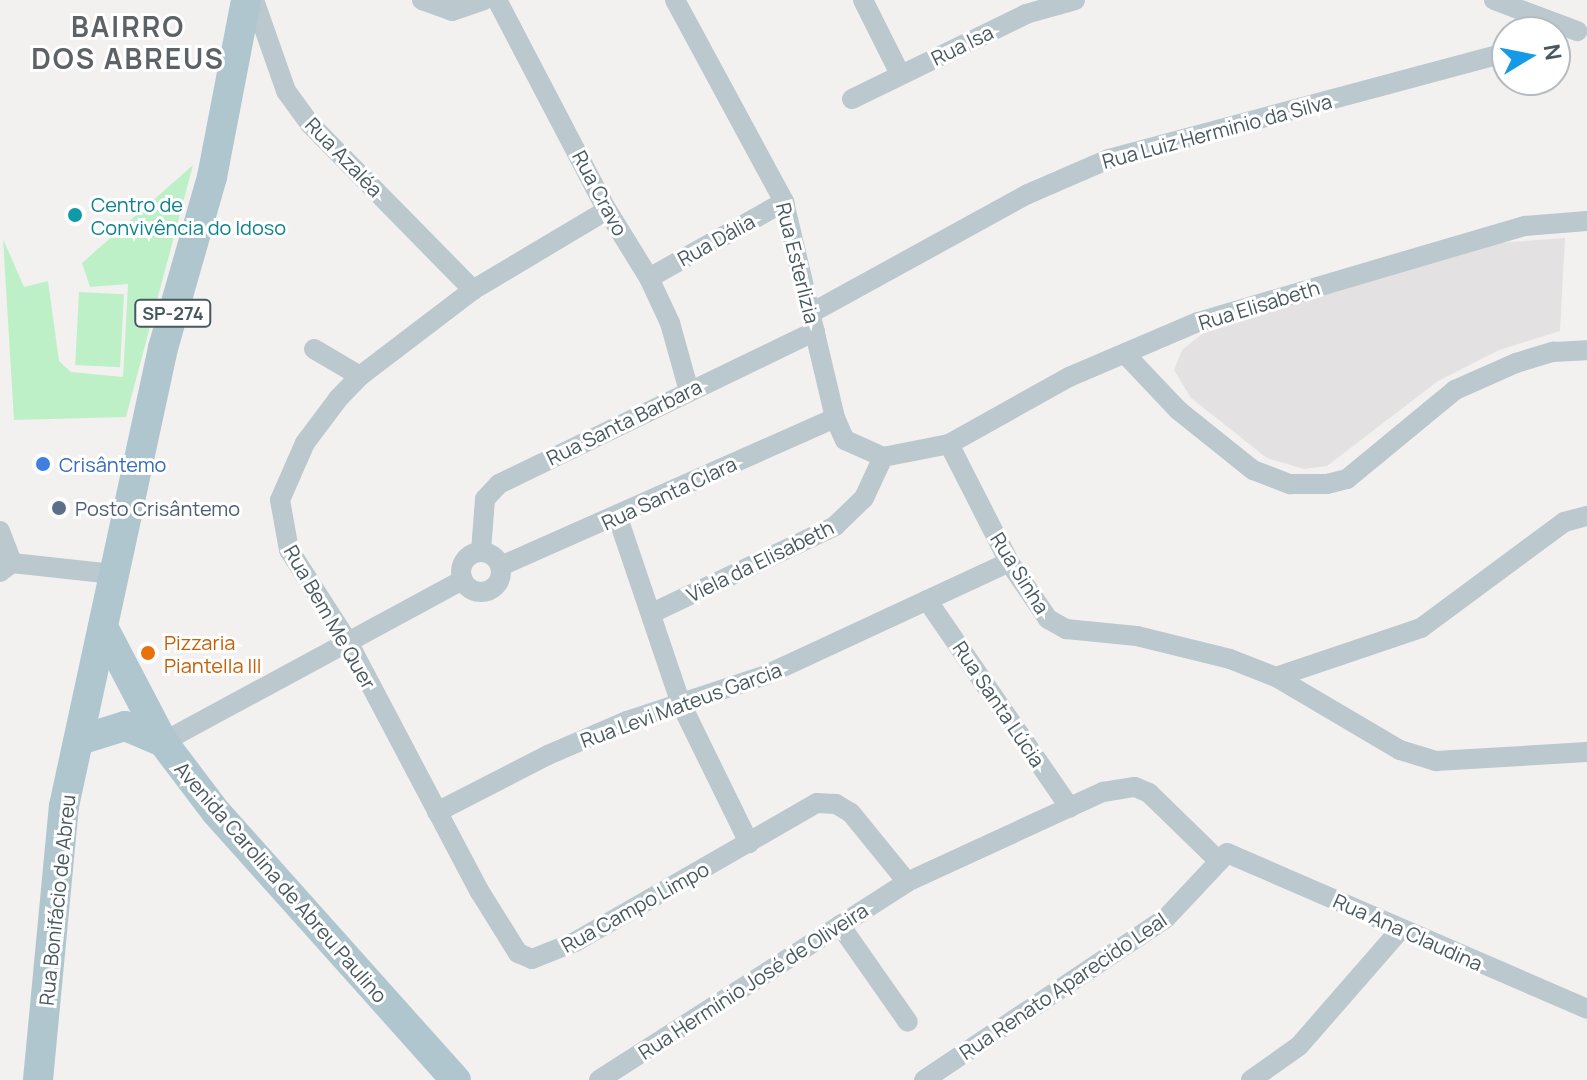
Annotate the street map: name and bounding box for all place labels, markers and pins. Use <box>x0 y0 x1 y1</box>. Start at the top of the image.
place label: Centro de Convivência do Idoso <box>91 192 286 239</box>
marker: Centro de Convivência do Idoso <box>66 206 84 224</box>
place label: Crisântemo <box>59 452 166 476</box>
marker: Crisântemo <box>34 455 52 473</box>
place label: Posto Crisântemo <box>75 496 240 520</box>
marker: Posto Crisântemo <box>50 499 68 517</box>
place label: Pizzaria Piantella III <box>164 630 261 677</box>
marker: Pizzaria Piantella III <box>139 644 157 662</box>

